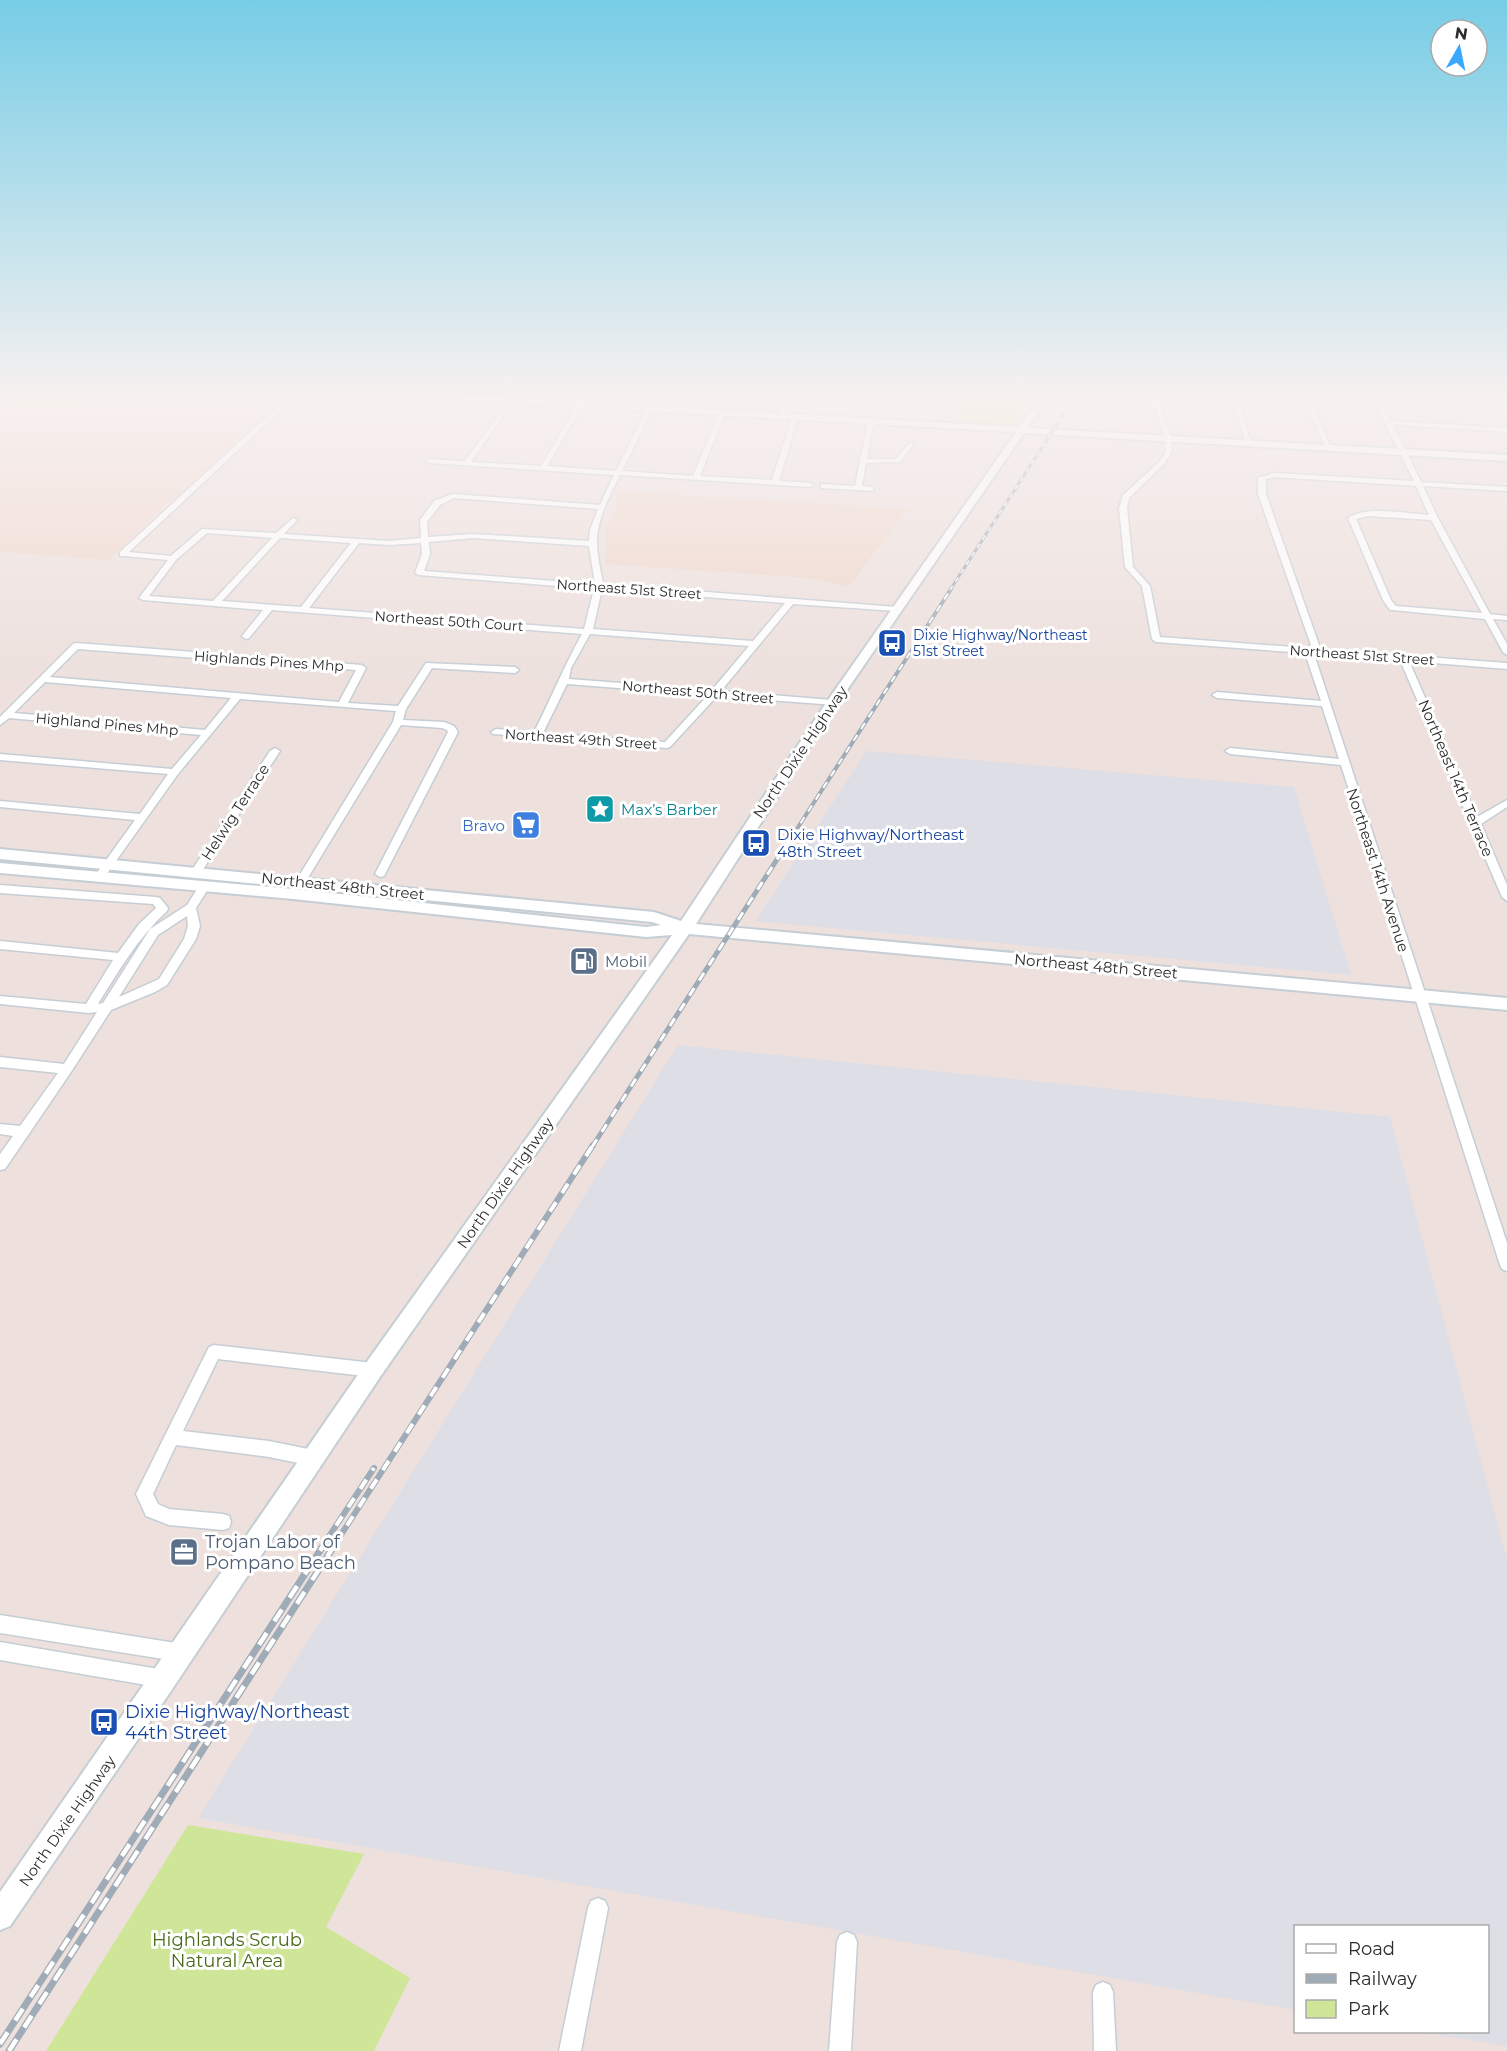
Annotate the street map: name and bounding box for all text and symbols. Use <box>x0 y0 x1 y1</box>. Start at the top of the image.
north arrow <box>1429 18 1489 78</box>
text: N <box>1453 23 1469 44</box>
street label: Northeast 51st Street <box>556 575 702 603</box>
street label: Northeast 50th Court <box>374 607 524 635</box>
place label: Dixie Highway/Northeast 51st Street <box>913 626 1088 660</box>
bus stop icon: Dixie Highway/Northeast 51st Street <box>876 627 908 659</box>
street label: Northeast 51st Street <box>1289 641 1435 669</box>
street label: Highlands Pines Mhp <box>193 647 345 675</box>
street label: Northeast 50th Street <box>621 676 775 708</box>
street label: North Dixie Highway <box>749 681 852 822</box>
street label: Northeast 14th Terrace <box>1414 697 1498 859</box>
street label: Highland Pines Mhp <box>35 709 179 739</box>
street label: Northeast 49th Street <box>504 725 658 753</box>
street label: Helwig Terrace <box>197 760 273 864</box>
street label: Northeast 14th Avenue <box>1343 786 1413 954</box>
place icon: Max’s Barber <box>584 793 616 825</box>
place label: Max’s Barber <box>621 800 718 819</box>
supermarket icon: Bravo <box>510 809 542 841</box>
place label: Bravo <box>462 816 505 835</box>
place label: Dixie Highway/Northeast 48th Street <box>777 825 964 861</box>
bus stop icon: Dixie Highway/Northeast 48th Street <box>740 827 772 859</box>
street label: Northeast 48th Street <box>260 868 426 904</box>
fuel station icon: Mobil <box>568 945 600 977</box>
street label: Northeast 48th Street <box>1013 949 1179 983</box>
place label: Mobil <box>605 952 647 971</box>
street label: North Dixie Highway <box>453 1113 558 1252</box>
place label: Trojan Labor of Pompano Beach <box>205 1531 356 1574</box>
office icon: Trojan Labor of Pompano Beach <box>168 1536 200 1568</box>
place label: Dixie Highway/Northeast 44th Street <box>125 1701 350 1744</box>
bus stop icon: Dixie Highway/Northeast 44th Street <box>88 1706 120 1738</box>
street label: North Dixie Highway <box>15 1751 120 1890</box>
legend <box>1294 1925 1489 2033</box>
park label: Highlands Scrub Natural Area <box>152 1929 302 1972</box>
text: Road <box>1348 1938 1395 1960</box>
text: Railway <box>1348 1968 1417 1990</box>
text: Park <box>1348 1998 1389 2020</box>

